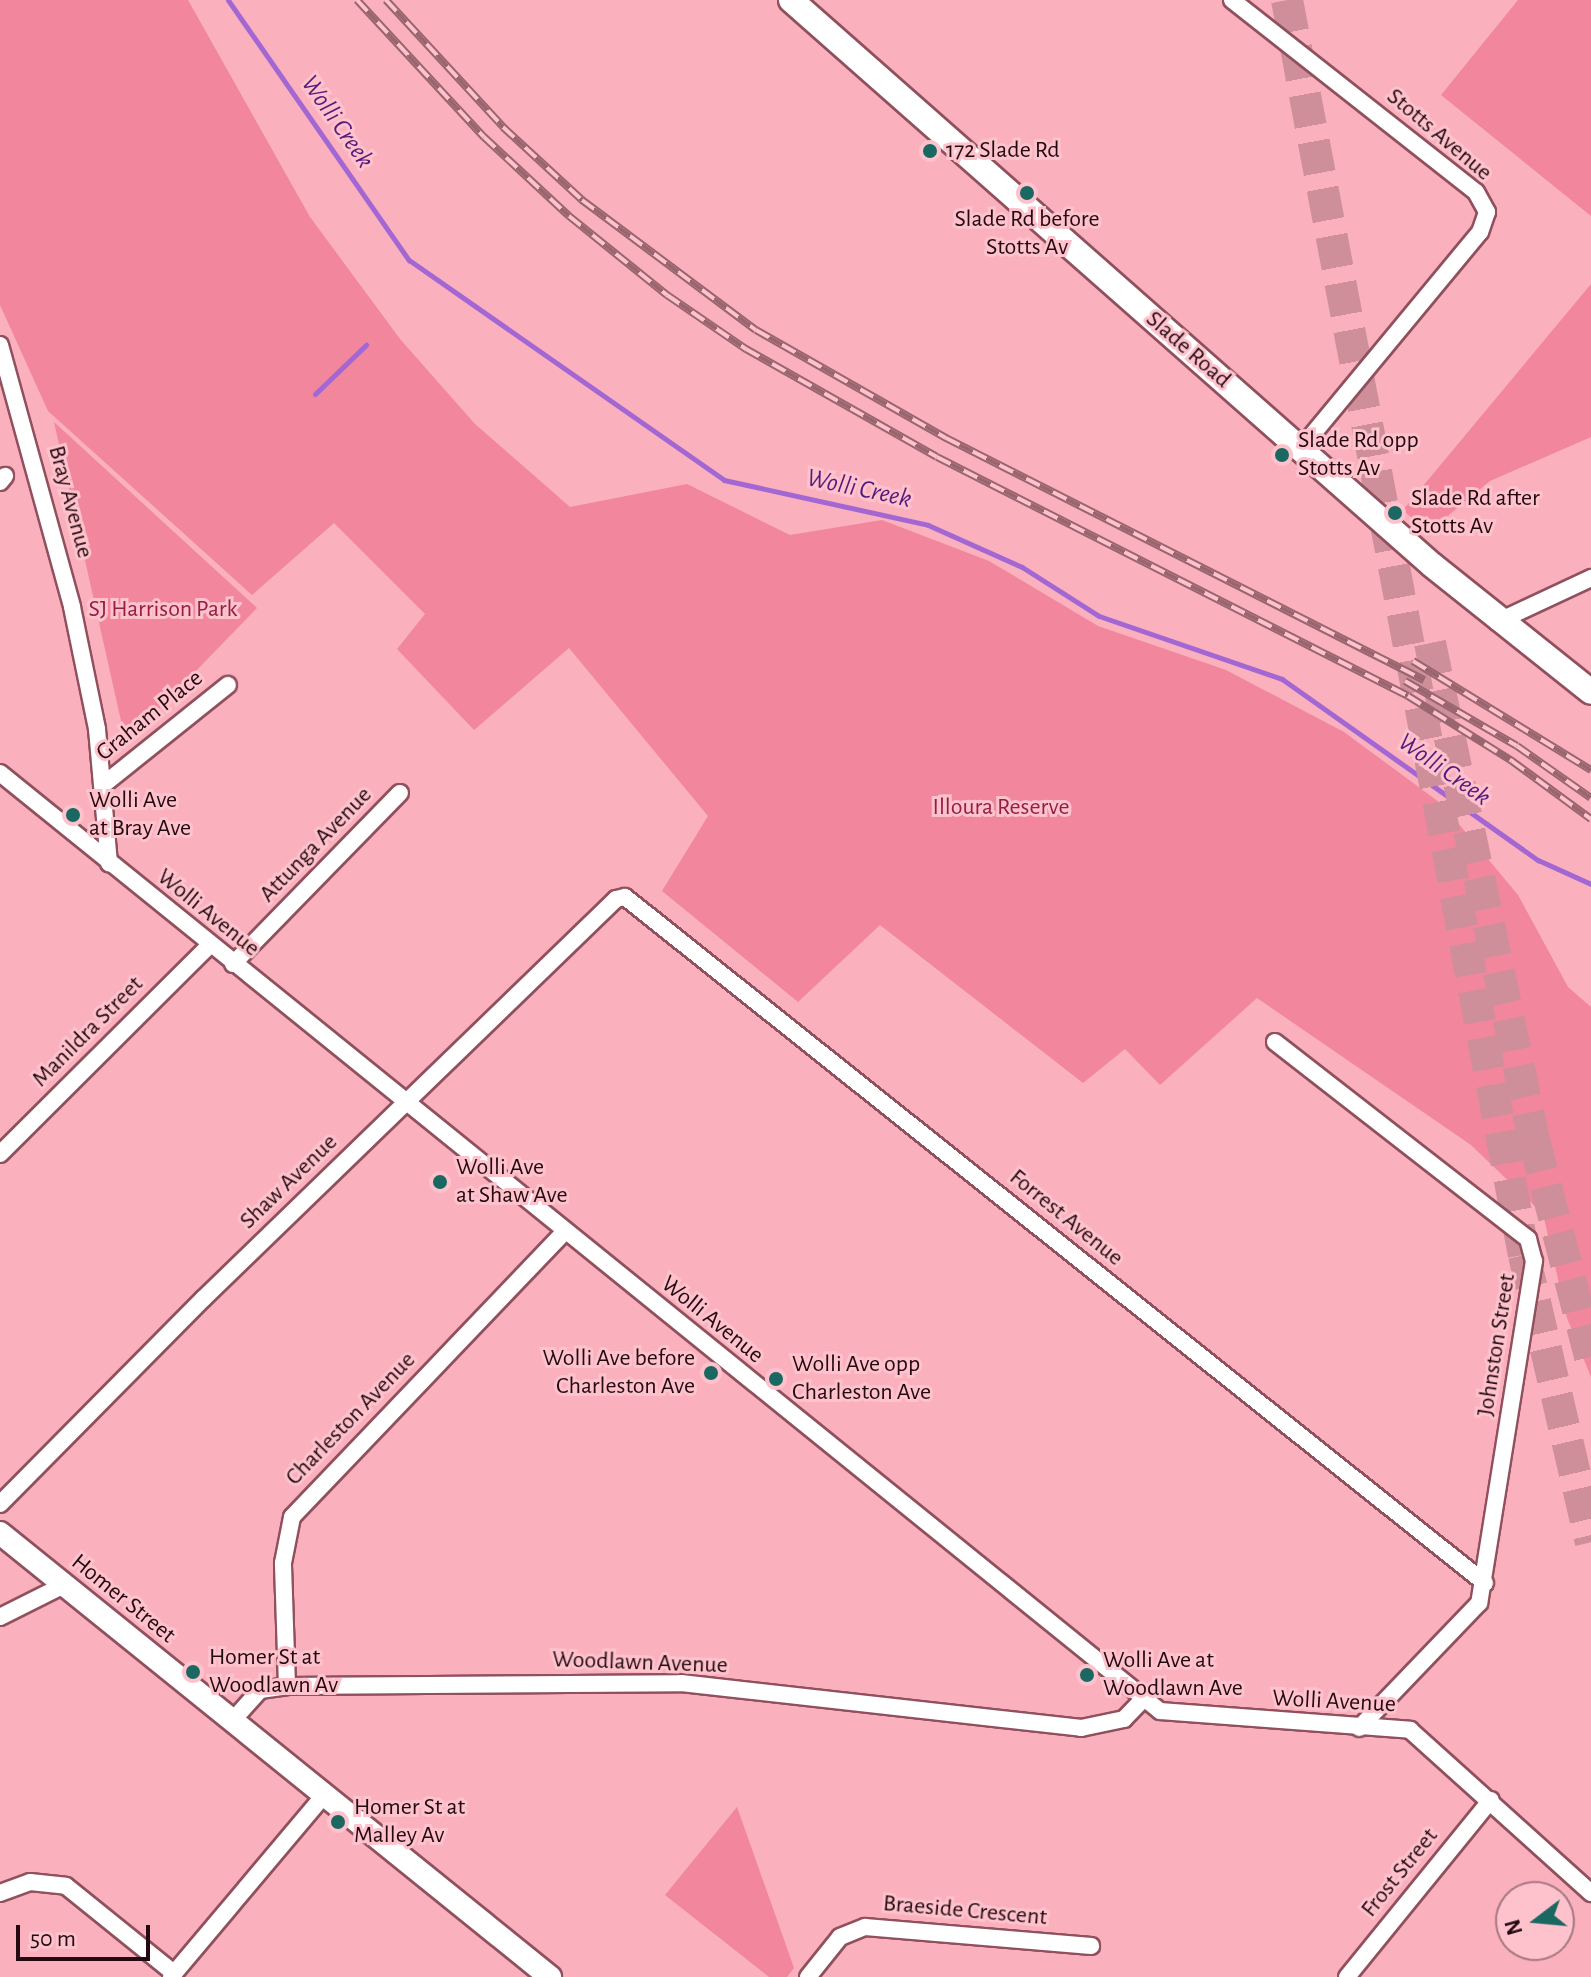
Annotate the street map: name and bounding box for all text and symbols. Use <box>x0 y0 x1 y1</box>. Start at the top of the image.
water label: Wolli Creek <box>294 70 380 174</box>
street label: Stotts Avenue <box>1381 83 1497 187</box>
place label: 172 Slade Rd <box>946 137 1060 165</box>
marker: 172 Slade Rd <box>921 142 939 160</box>
marker: Slade Rd before Stotts Av <box>1018 184 1036 202</box>
place label: Slade Rd before Stotts Av <box>955 206 1099 262</box>
street label: Slade Road <box>1140 305 1236 395</box>
place label: Slade Rd opp Stotts Av <box>1298 427 1419 483</box>
street label: Bray Avenue <box>41 443 99 561</box>
marker: Slade Rd opp Stotts Av <box>1273 446 1291 464</box>
water label: Wolli Creek <box>804 463 914 515</box>
place label: Slade Rd after Stotts Av <box>1411 485 1540 541</box>
marker: Slade Rd after Stotts Av <box>1386 504 1404 522</box>
park label: SJ Harrison Park <box>88 596 238 624</box>
street label: Graham Place <box>91 664 209 768</box>
water label: Wolli Creek <box>1392 727 1496 813</box>
street label: Attunga Avenue <box>254 781 378 909</box>
place label: Wolli Ave at Bray Ave <box>89 787 191 843</box>
park label: Illoura Reserve <box>933 794 1069 822</box>
marker: Wolli Ave at Bray Ave <box>64 806 82 824</box>
street label: Wolli Avenue <box>151 863 265 963</box>
street label: Manildra Street <box>26 970 150 1094</box>
street label: Shaw Avenue <box>234 1128 344 1236</box>
place label: Wolli Ave at Shaw Ave <box>456 1154 567 1210</box>
street label: Forrest Avenue <box>1003 1163 1129 1273</box>
marker: Wolli Ave at Shaw Ave <box>431 1173 449 1191</box>
street label: Wolli Avenue <box>655 1270 769 1370</box>
street label: Johnston Street <box>1472 1272 1522 1418</box>
place label: Wolli Ave before Charleston Ave <box>542 1345 695 1401</box>
street label: Charleston Avenue <box>280 1346 422 1492</box>
place label: Wolli Ave opp Charleston Ave <box>792 1351 931 1407</box>
marker: Wolli Ave before Charleston Ave <box>702 1364 720 1382</box>
marker: Wolli Ave opp Charleston Ave <box>767 1370 785 1388</box>
street label: Homer Street <box>65 1548 181 1650</box>
place label: Homer St at Woodlawn Av <box>209 1644 338 1700</box>
street label: Woodlawn Avenue <box>552 1646 728 1680</box>
place label: Wolli Ave at Woodlawn Ave <box>1103 1647 1243 1703</box>
marker: Homer St at Woodlawn Av <box>184 1663 202 1681</box>
marker: Wolli Ave at Woodlawn Ave <box>1078 1666 1096 1684</box>
street label: Wolli Avenue <box>1271 1684 1397 1720</box>
place label: Homer St at Malley Av <box>354 1794 465 1850</box>
marker: Homer St at Malley Av <box>329 1813 347 1831</box>
street label: Frost Street <box>1355 1823 1445 1923</box>
north arrow <box>1495 1881 1575 1961</box>
street label: Braeside Crescent <box>882 1889 1048 1933</box>
scale bar <box>20 1909 154 1959</box>
text: N <box>1501 1917 1527 1937</box>
text: 50 m <box>30 1927 76 1951</box>

